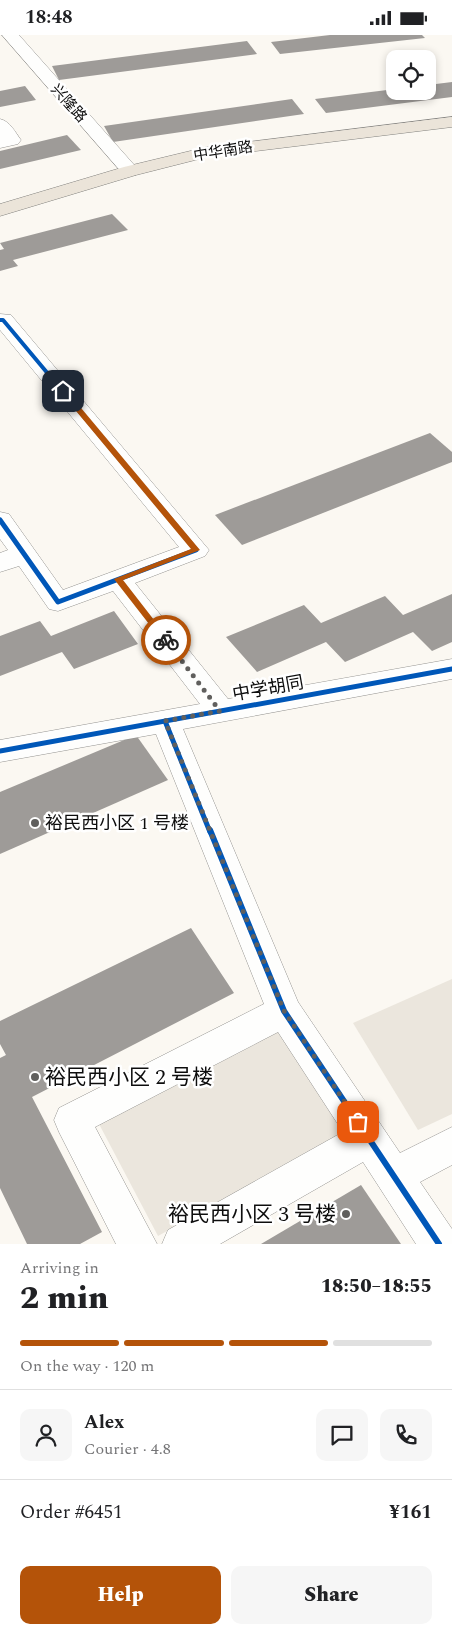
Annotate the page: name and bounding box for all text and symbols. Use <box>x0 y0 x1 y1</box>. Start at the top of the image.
text: 18:48 <box>25 3 73 32</box>
map controls <box>386 50 436 100</box>
button: locate <box>386 50 436 100</box>
street label: 兴隆路 <box>45 79 92 128</box>
street label: 中华南路 <box>192 135 255 168</box>
pin <box>42 370 84 412</box>
icon: home <box>49 377 77 405</box>
courier <box>141 615 191 665</box>
icon: bike <box>152 626 180 654</box>
street label: 中学胡同 <box>230 669 306 708</box>
place label: 裕民西小区 1 号楼 <box>45 810 189 837</box>
marker: 裕民西小区 1 号楼 <box>29 817 41 829</box>
place label: 裕民西小区 2 号楼 <box>45 1062 213 1094</box>
marker: 裕民西小区 2 号楼 <box>29 1071 41 1083</box>
pin <box>337 1101 379 1143</box>
icon: bag <box>344 1108 372 1136</box>
place label: 裕民西小区 3 号楼 <box>168 1199 336 1231</box>
marker: 裕民西小区 3 号楼 <box>340 1208 352 1220</box>
text: Arriving in <box>20 1256 99 1280</box>
text: 18:50–18:55 <box>321 1272 432 1301</box>
text: 2 min <box>20 1274 108 1323</box>
text: On the way · 120 m <box>20 1354 154 1378</box>
text: Alex <box>84 1408 125 1437</box>
button: person <box>20 1409 72 1461</box>
button: chat <box>316 1409 368 1461</box>
button: phone <box>380 1409 432 1461</box>
text: Courier · 4.8 <box>84 1437 171 1461</box>
text: Order #6451 <box>20 1498 123 1527</box>
text: ¥161 <box>389 1498 432 1527</box>
button: Help <box>20 1566 221 1624</box>
button: Share <box>231 1566 432 1624</box>

